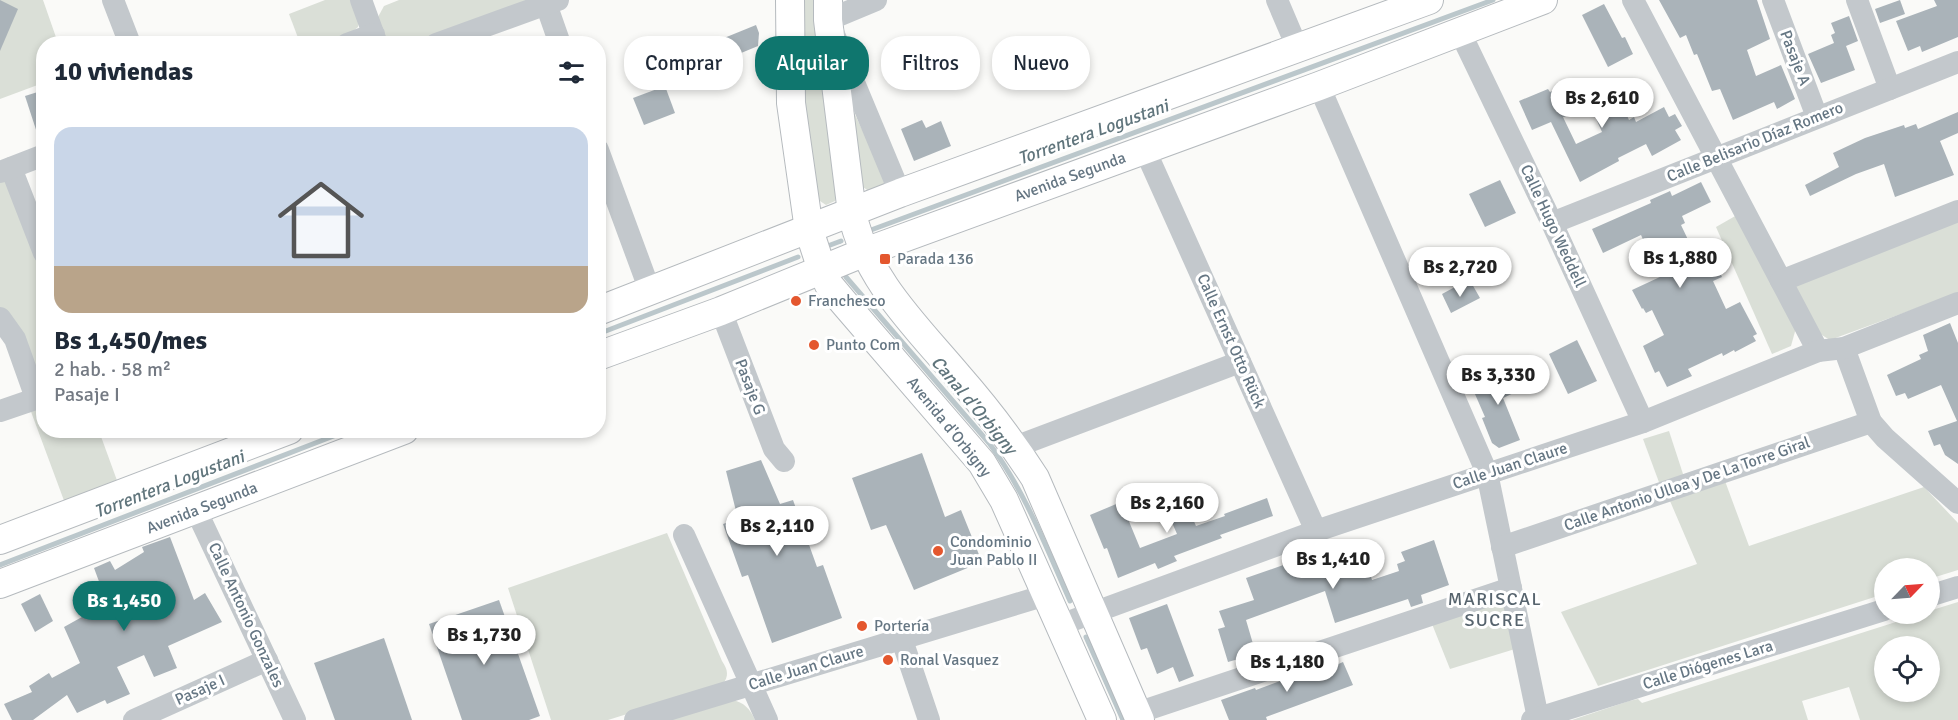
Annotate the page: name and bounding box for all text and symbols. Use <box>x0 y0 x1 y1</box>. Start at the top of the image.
street label: Pasaje A <box>1775 27 1815 89</box>
chip: Comprar <box>624 36 743 90</box>
chip: Alquilar <box>755 36 869 90</box>
chip: Filtros <box>881 36 980 90</box>
chip: Nuevo <box>992 36 1090 90</box>
text: 10 viviendas <box>54 56 193 88</box>
icon: filters <box>555 56 588 89</box>
pin: Bs 2,610 <box>1540 78 1664 129</box>
text: Bs 2,610 <box>1565 85 1639 110</box>
water label: Torrentera Logustani <box>1015 94 1173 169</box>
street label: Calle Belisario Díaz Romero <box>1664 97 1846 187</box>
street label: Avenida Segunda <box>1012 148 1128 206</box>
street label: Calle Hugo Weddell <box>1516 161 1590 291</box>
icon: home <box>267 166 375 274</box>
pin: Bs 1,880 <box>1618 238 1742 289</box>
text: Bs 1,880 <box>1643 245 1717 270</box>
pin: Bs 2,720 <box>1398 247 1522 298</box>
place label: Parada 136 <box>897 249 974 269</box>
marker: Parada 136 <box>878 252 892 266</box>
text: Bs 2,720 <box>1423 254 1497 279</box>
street label: Calle Ernst Otto Rück <box>1192 271 1270 411</box>
place label: Franchesco <box>808 291 886 311</box>
marker: Franchesco <box>789 294 803 308</box>
text: Bs 1,450/mes <box>54 325 207 357</box>
place label: Punto Com <box>826 335 900 355</box>
marker: Punto Com <box>807 338 821 352</box>
water label: Canal d'Orbigny <box>926 351 1023 461</box>
pin: Bs 3,330 <box>1436 355 1560 406</box>
street label: Pasaje G <box>730 356 770 418</box>
text: 2 hab. · 58 m² <box>54 357 171 382</box>
text: Bs 3,330 <box>1461 362 1535 387</box>
street label: Avenida d'Orbigny <box>902 373 996 482</box>
text: Pasaje I <box>54 382 120 407</box>
street label: Calle Antonio Ulloa y De La Torre Giral <box>1561 432 1813 536</box>
street label: Calle Juan Claure <box>1450 438 1570 494</box>
water label: Torrentera Logustani <box>91 445 249 523</box>
street label: Avenida Segunda <box>144 478 260 538</box>
pin: Bs 2,160 <box>1105 483 1229 534</box>
text: Bs 2,160 <box>1130 490 1204 515</box>
pin: Bs 2,110 <box>715 506 839 557</box>
text: Bs 2,110 <box>740 513 814 538</box>
place label: Condominio Juan Pablo II <box>950 532 1037 570</box>
street label: Calle Antonio Gonzales <box>204 539 288 691</box>
pin: Bs 1,410 <box>1271 539 1395 590</box>
marker: Condominio Juan Pablo II <box>931 544 945 558</box>
text: Bs 1,410 <box>1296 546 1370 571</box>
north arrow <box>1874 558 1940 624</box>
map controls <box>1874 558 1940 702</box>
pin: Bs 1,450 <box>62 581 186 632</box>
text: Bs 1,450 <box>87 588 161 613</box>
district label: MARISCAL SUCRE <box>1448 588 1542 631</box>
pin: Bs 1,730 <box>422 615 546 666</box>
place label: Portería <box>874 616 929 636</box>
marker: Portería <box>855 619 869 633</box>
text: Bs 1,730 <box>447 622 521 647</box>
street label: Calle Diógenes Lara <box>1640 636 1776 694</box>
button: locate <box>1874 636 1940 702</box>
street label: Calle Juan Claure <box>746 641 866 695</box>
pin: Bs 1,180 <box>1225 642 1349 693</box>
text: Bs 1,180 <box>1250 649 1324 674</box>
place label: Ronal Vasquez <box>900 650 999 670</box>
marker: Ronal Vasquez <box>881 653 895 667</box>
street label: Pasaje I <box>172 670 228 710</box>

